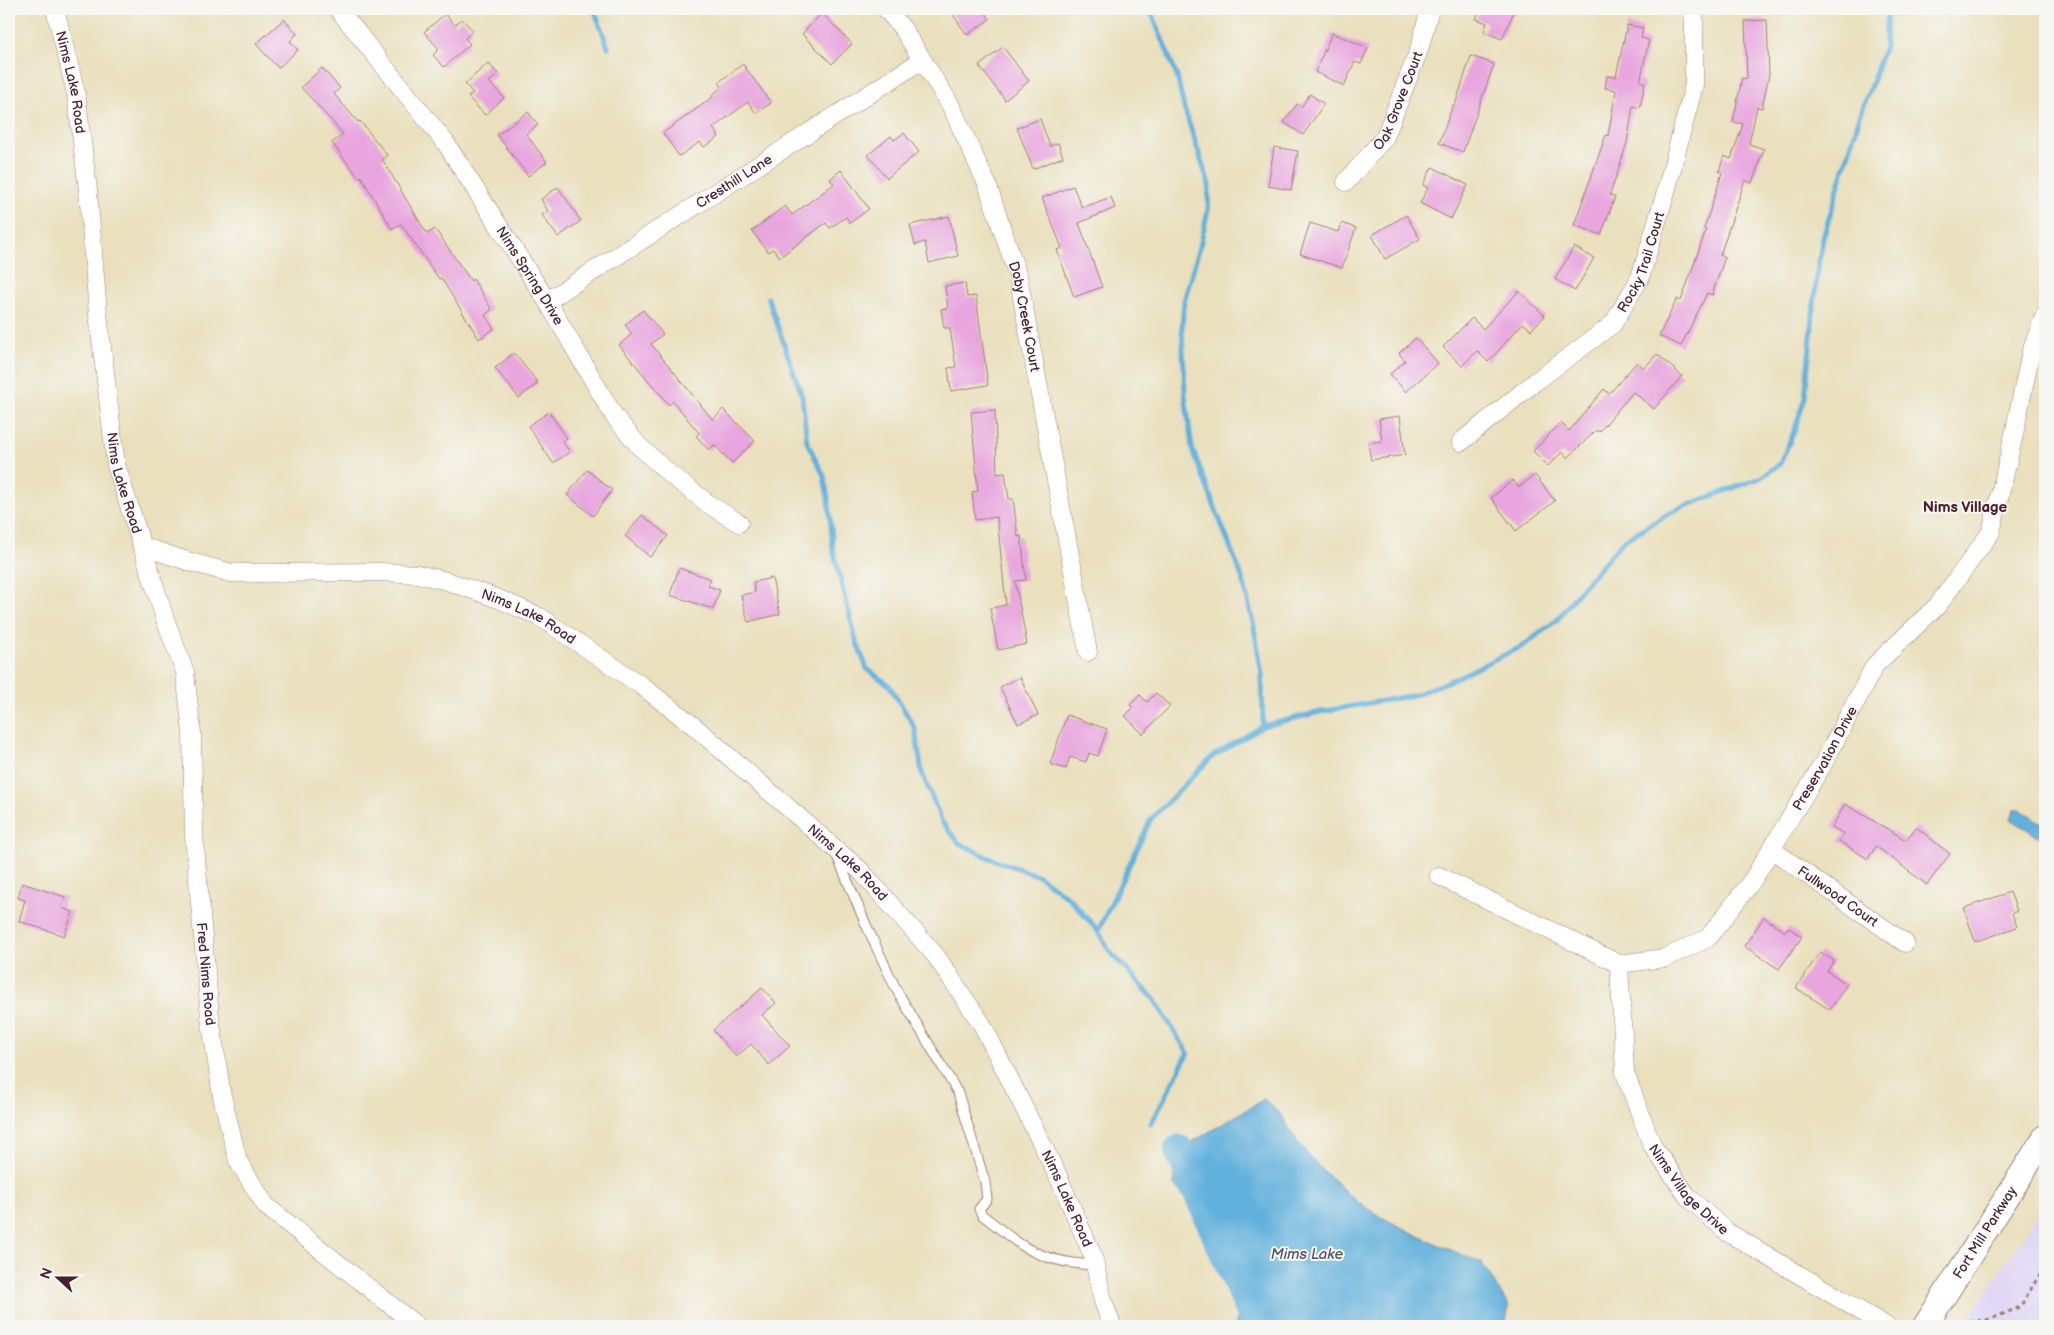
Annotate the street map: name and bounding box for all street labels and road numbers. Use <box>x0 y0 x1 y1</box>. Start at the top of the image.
street label: Nims Lake Road <box>52 29 89 134</box>
street label: Oak Grove Court <box>1369 48 1426 154</box>
street label: Cresthill Lane <box>692 150 775 212</box>
street label: Rocky Trail Court <box>1613 209 1668 315</box>
street label: Nims Spring Drive <box>493 223 568 328</box>
street label: Doby Creek Court <box>1005 259 1044 374</box>
street label: Nims Lake Road <box>104 431 146 536</box>
street label: Nims Lake Road <box>479 585 579 647</box>
street label: Preservation Drive <box>1788 703 1860 813</box>
street label: Nims Lake Road <box>804 820 892 904</box>
street label: Fullwood Court <box>1795 862 1882 931</box>
street label: Fred Nims Road <box>193 922 220 1027</box>
street label: Nims Village Drive <box>1645 1141 1732 1238</box>
street label: Nims Lake Road <box>1038 1147 1096 1249</box>
street label: Fort Mill Parkway <box>1949 1182 2021 1282</box>

